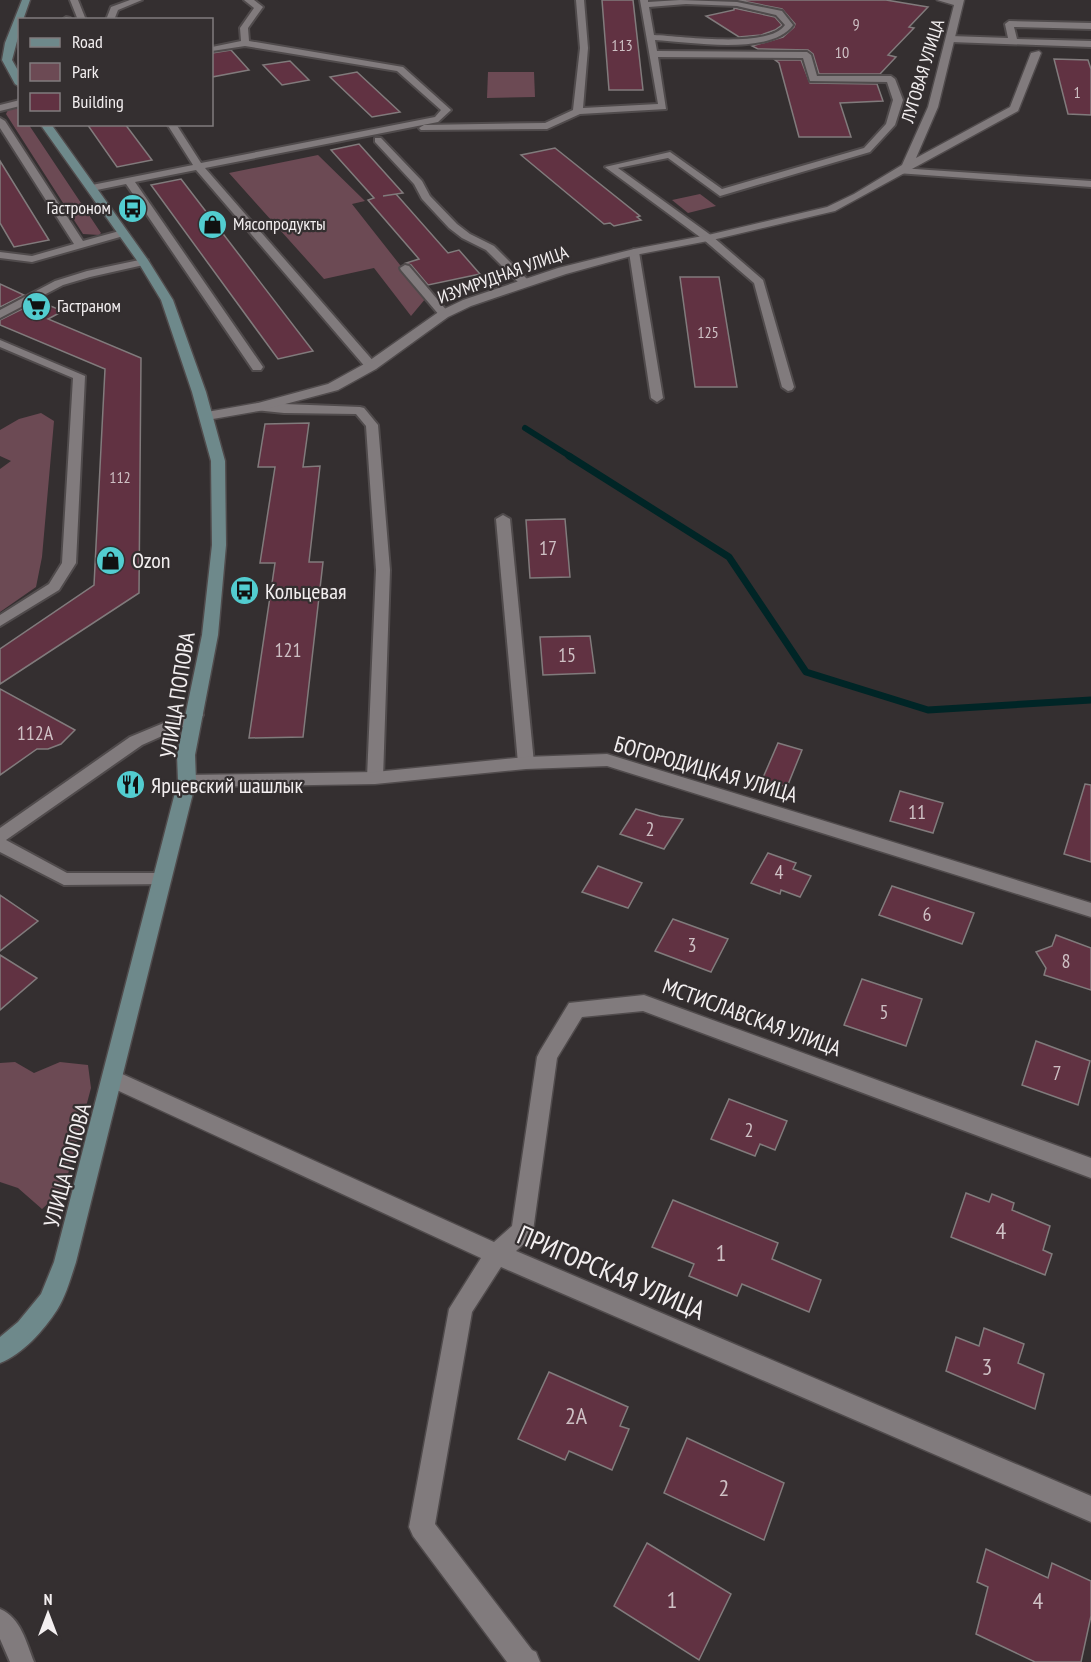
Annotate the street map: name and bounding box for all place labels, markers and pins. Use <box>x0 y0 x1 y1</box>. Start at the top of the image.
bus stop icon: Гастроном <box>116 192 148 224</box>
place label: Гастроном <box>46 196 111 219</box>
shop icon: Мясопродукты <box>196 208 228 240</box>
place label: Мясопродукты <box>233 212 326 235</box>
supermarket icon: Гастраном <box>20 290 52 322</box>
place label: Гастраном <box>57 294 121 317</box>
shop icon: Ozon <box>95 544 127 576</box>
place label: Ozon <box>132 546 171 574</box>
bus stop icon: Кольцевая <box>228 575 260 607</box>
place label: Кольцевая <box>265 577 347 605</box>
restaurant icon: Ярцевский шашлык <box>114 769 146 801</box>
place label: Ярцевский шашлык <box>151 771 303 799</box>

